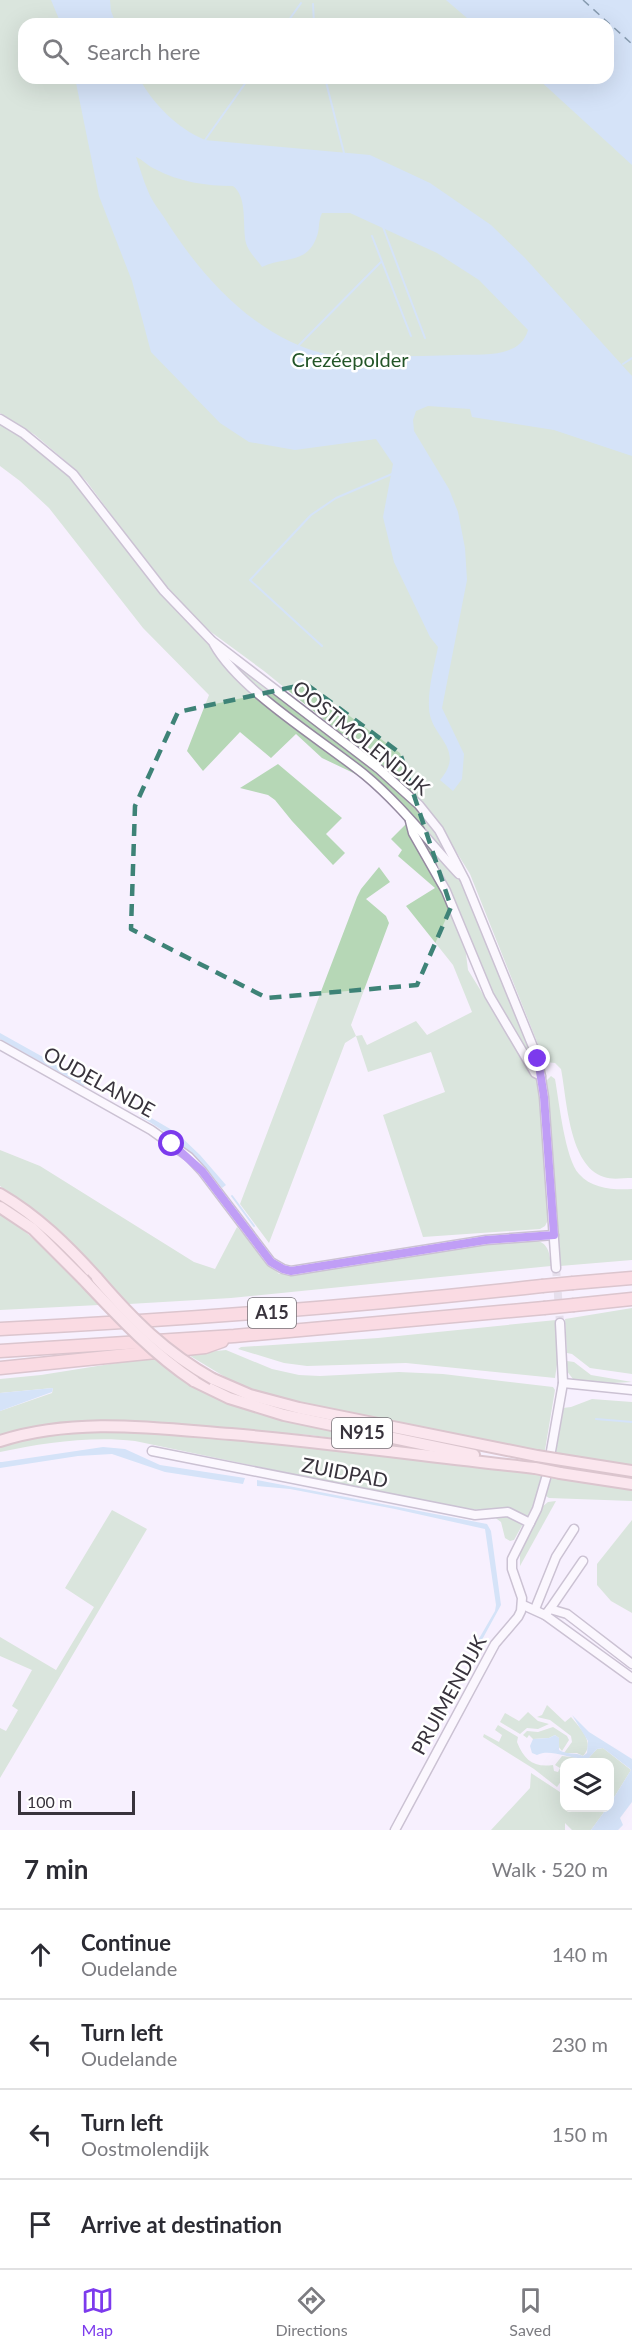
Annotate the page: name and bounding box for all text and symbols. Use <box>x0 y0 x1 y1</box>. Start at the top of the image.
search box <box>18 18 614 84</box>
icon: search <box>39 35 72 68</box>
text: Search here <box>87 38 200 65</box>
park label: Crezéepolder <box>291 347 409 371</box>
street label: OOSTMOLENDIJK <box>288 675 435 800</box>
street label: OUDELANDE <box>40 1041 159 1122</box>
route end <box>524 1045 550 1071</box>
route start <box>158 1130 184 1156</box>
road number: A15 <box>248 1298 296 1328</box>
road number: N915 <box>332 1418 392 1448</box>
street label: ZUIDPAD <box>300 1452 390 1492</box>
street label: PRUIMENDIJK <box>405 1630 491 1758</box>
map controls <box>560 1758 614 1812</box>
button: layers <box>560 1758 614 1812</box>
scale bar <box>18 1788 135 1816</box>
text: 100 m <box>27 1792 72 1811</box>
text: 7 min <box>24 1853 88 1885</box>
text: Walk · 520 m <box>492 1857 608 1881</box>
text: Continue <box>81 1929 171 1956</box>
icon: ahead <box>24 1938 57 1971</box>
text: 140 m <box>552 1942 608 1966</box>
text: Oudelande <box>81 1956 177 1980</box>
text: Turn left <box>81 2019 163 2046</box>
icon: left <box>24 2028 57 2061</box>
text: 230 m <box>552 2032 608 2056</box>
text: Oudelande <box>81 2046 177 2070</box>
text: Turn left <box>81 2109 163 2136</box>
icon: left <box>24 2118 57 2151</box>
text: 150 m <box>552 2122 608 2146</box>
text: Oostmolendijk <box>81 2136 209 2160</box>
icon: arrive <box>24 2208 57 2241</box>
text: Arrive at destination <box>81 2211 282 2238</box>
tab: Map <box>81 2284 114 2339</box>
tab: Directions <box>275 2284 348 2339</box>
tab: Saved <box>509 2284 551 2339</box>

